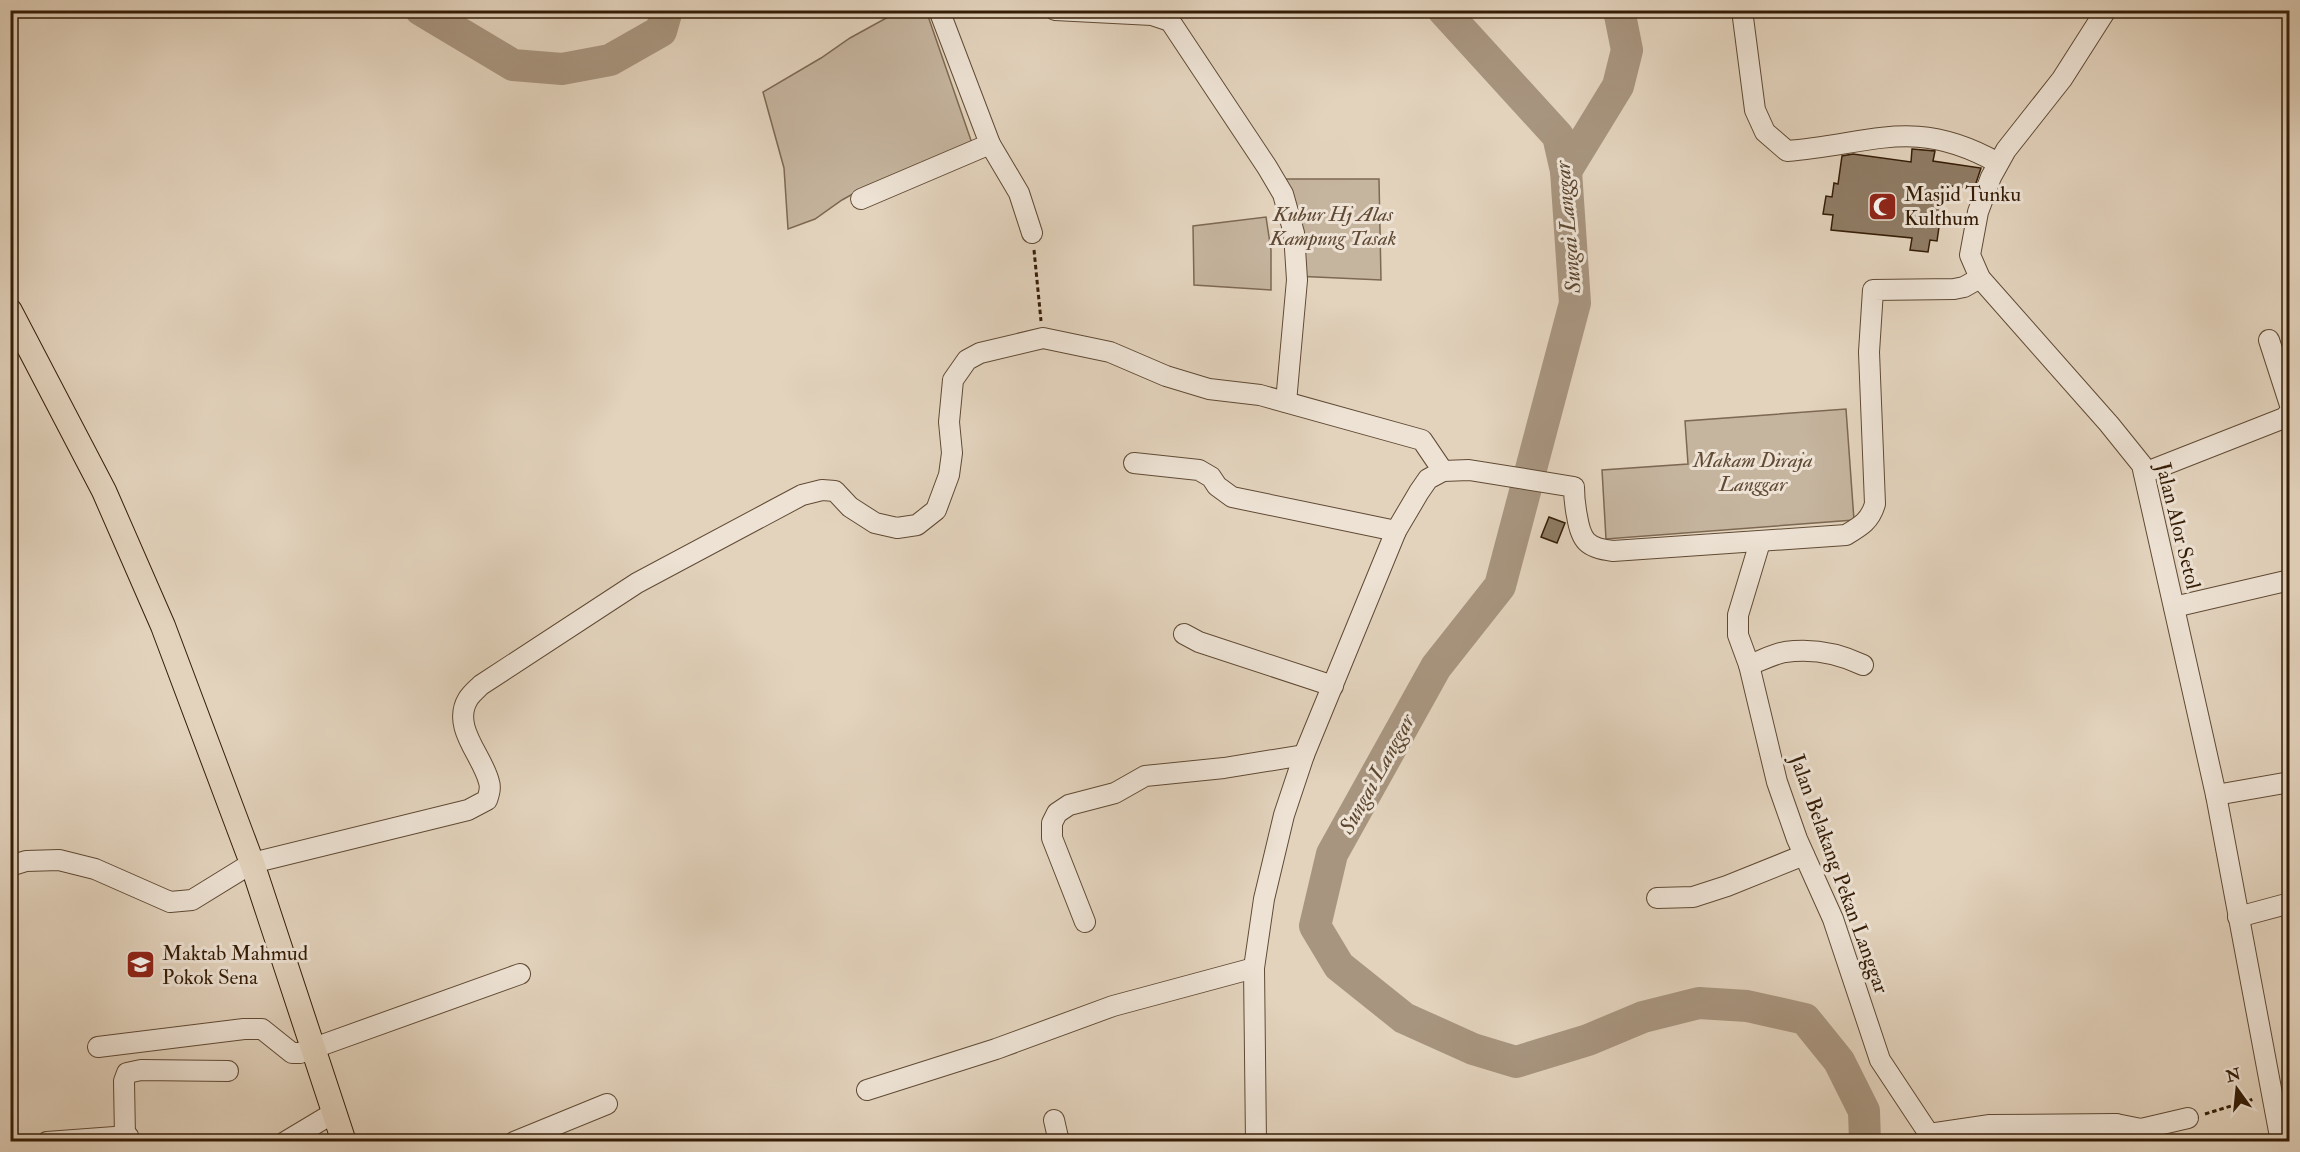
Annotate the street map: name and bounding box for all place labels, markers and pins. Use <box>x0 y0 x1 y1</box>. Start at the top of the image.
place label: Masjid Tunku Kulthum <box>1904 181 2021 232</box>
mosque icon: Masjid Tunku Kulthum <box>1867 190 1899 222</box>
place label: Maktab Mahmud Pokok Sena <box>162 940 309 991</box>
school or university icon: Maktab Mahmud Pokok Sena <box>125 949 157 981</box>

